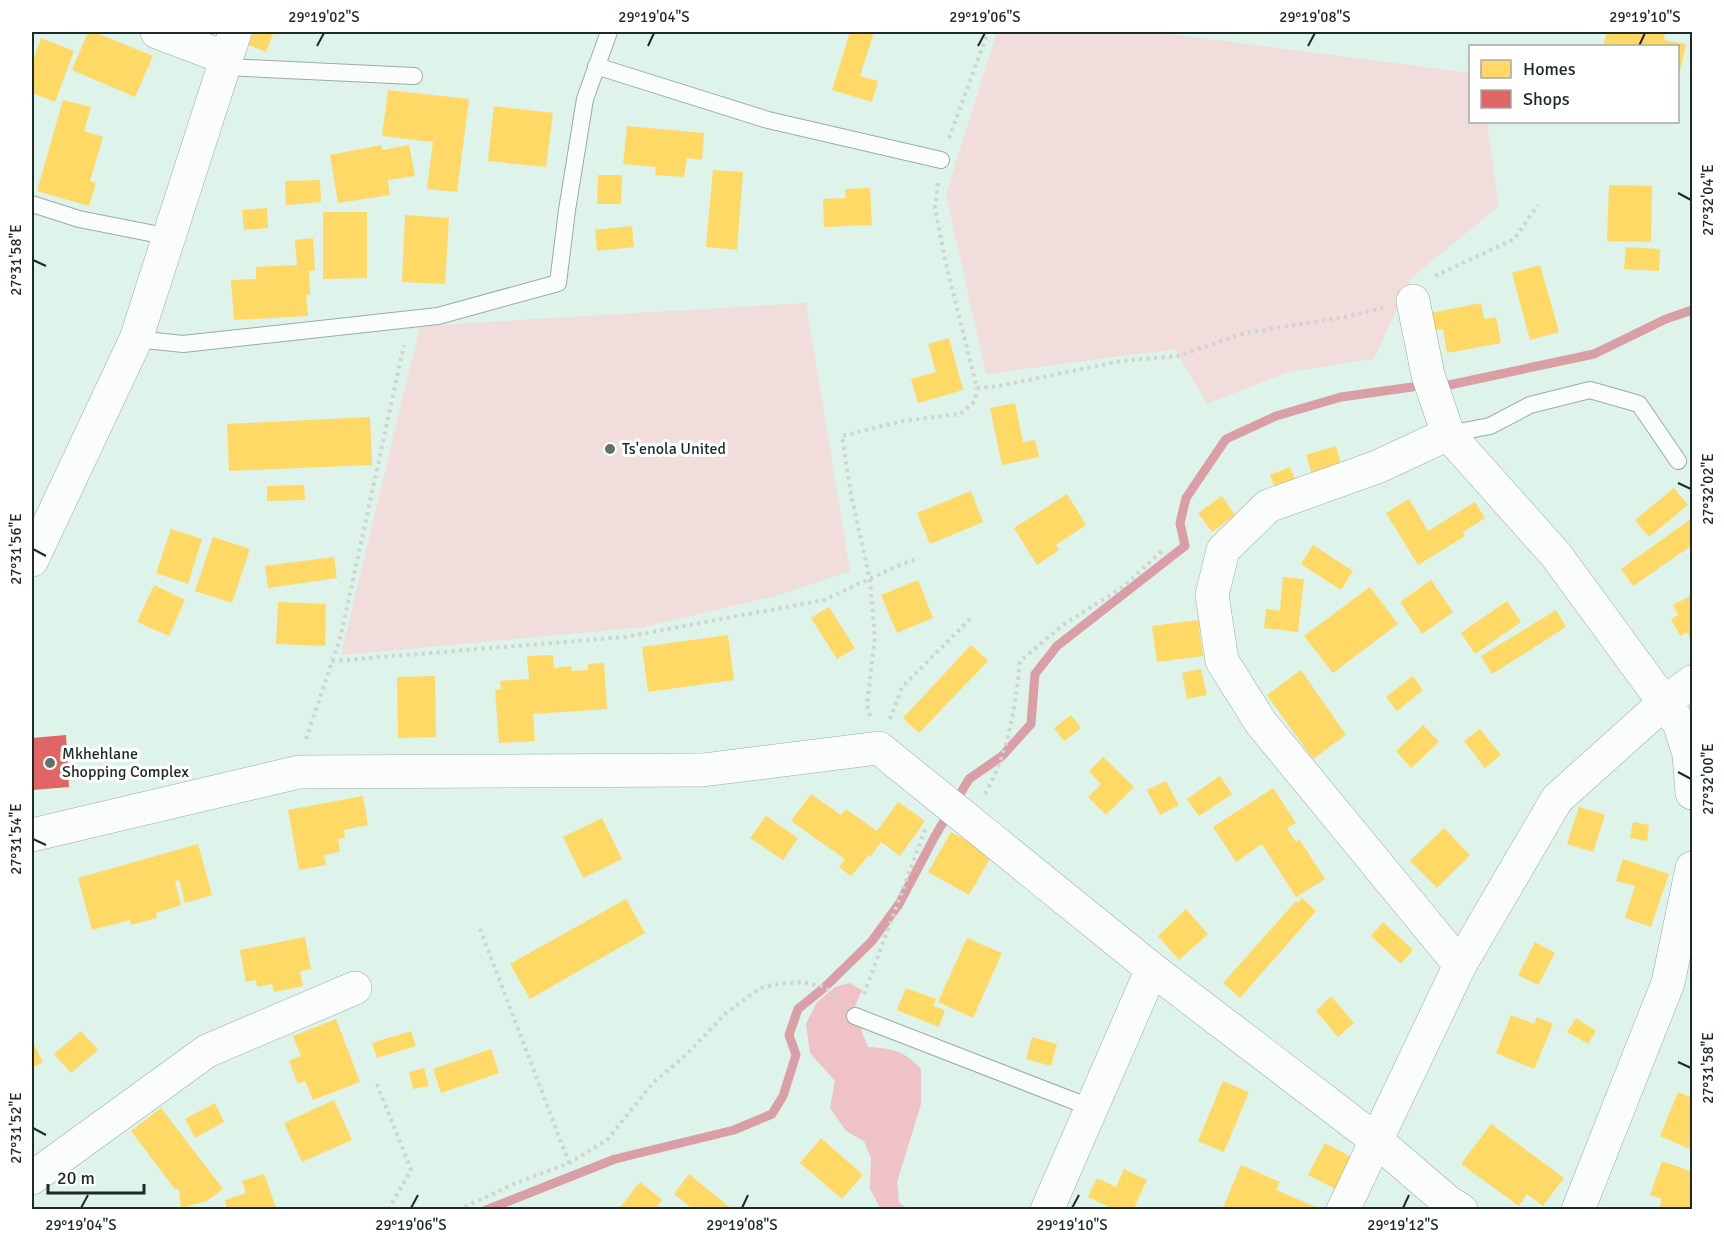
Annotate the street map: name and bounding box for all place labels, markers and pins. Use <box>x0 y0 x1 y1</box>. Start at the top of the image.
place label: Ts'enola United <box>622 439 726 459</box>
marker: Ts'enola United <box>603 442 617 456</box>
place label: Mkhehlane Shopping Complex <box>62 744 190 782</box>
marker: Mkhehlane Shopping Complex <box>43 756 57 770</box>

